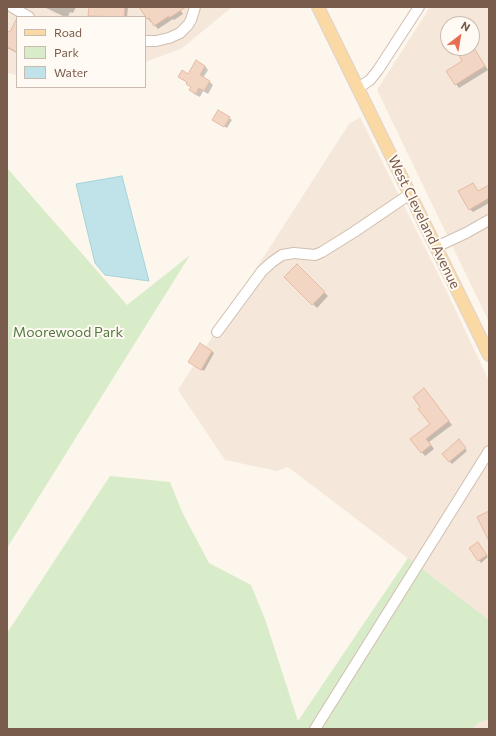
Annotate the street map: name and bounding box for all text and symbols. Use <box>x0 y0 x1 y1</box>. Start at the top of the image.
legend <box>16 16 146 88</box>
north arrow <box>440 16 480 56</box>
text: N <box>459 18 473 34</box>
text: Road <box>54 25 82 39</box>
text: Park <box>54 45 79 59</box>
text: Water <box>54 65 88 79</box>
street label: West Cleveland Avenue <box>384 153 464 291</box>
park label: Moorewood Park <box>13 324 123 340</box>

